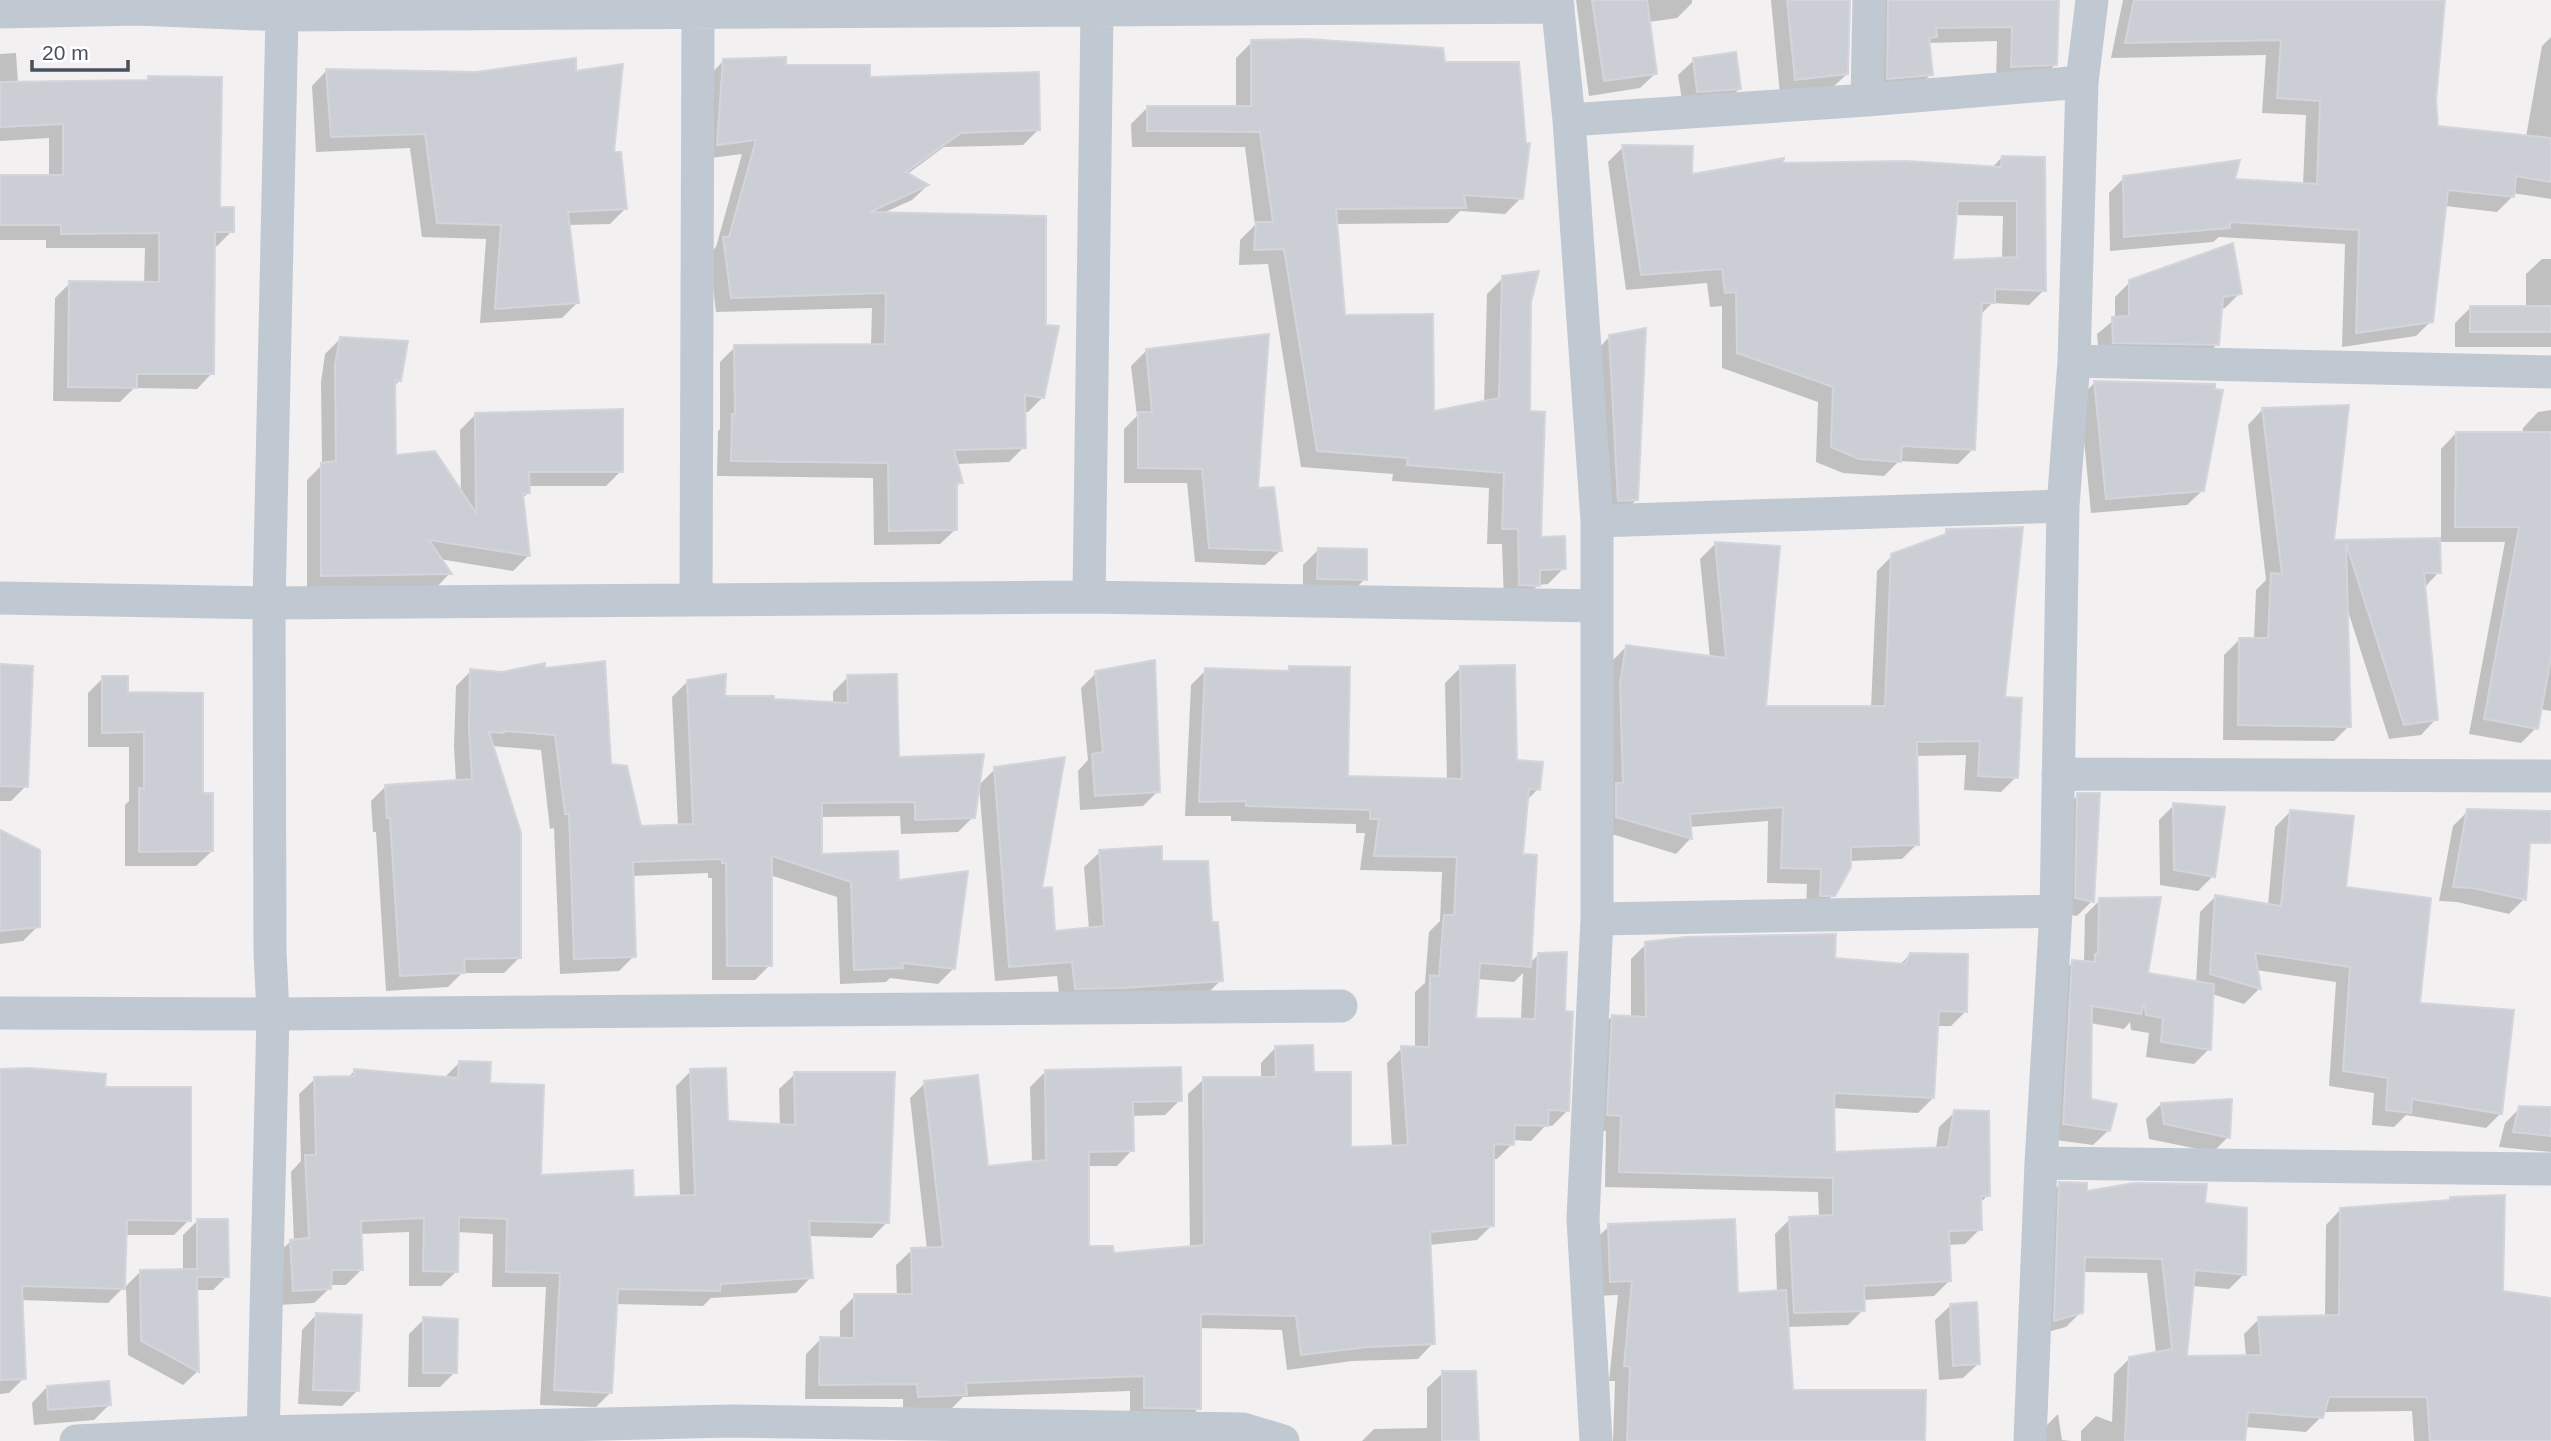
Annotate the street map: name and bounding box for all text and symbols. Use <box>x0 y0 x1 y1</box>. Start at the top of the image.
scale bar <box>32 28 128 72</box>
text: 20 m <box>42 41 89 64</box>

